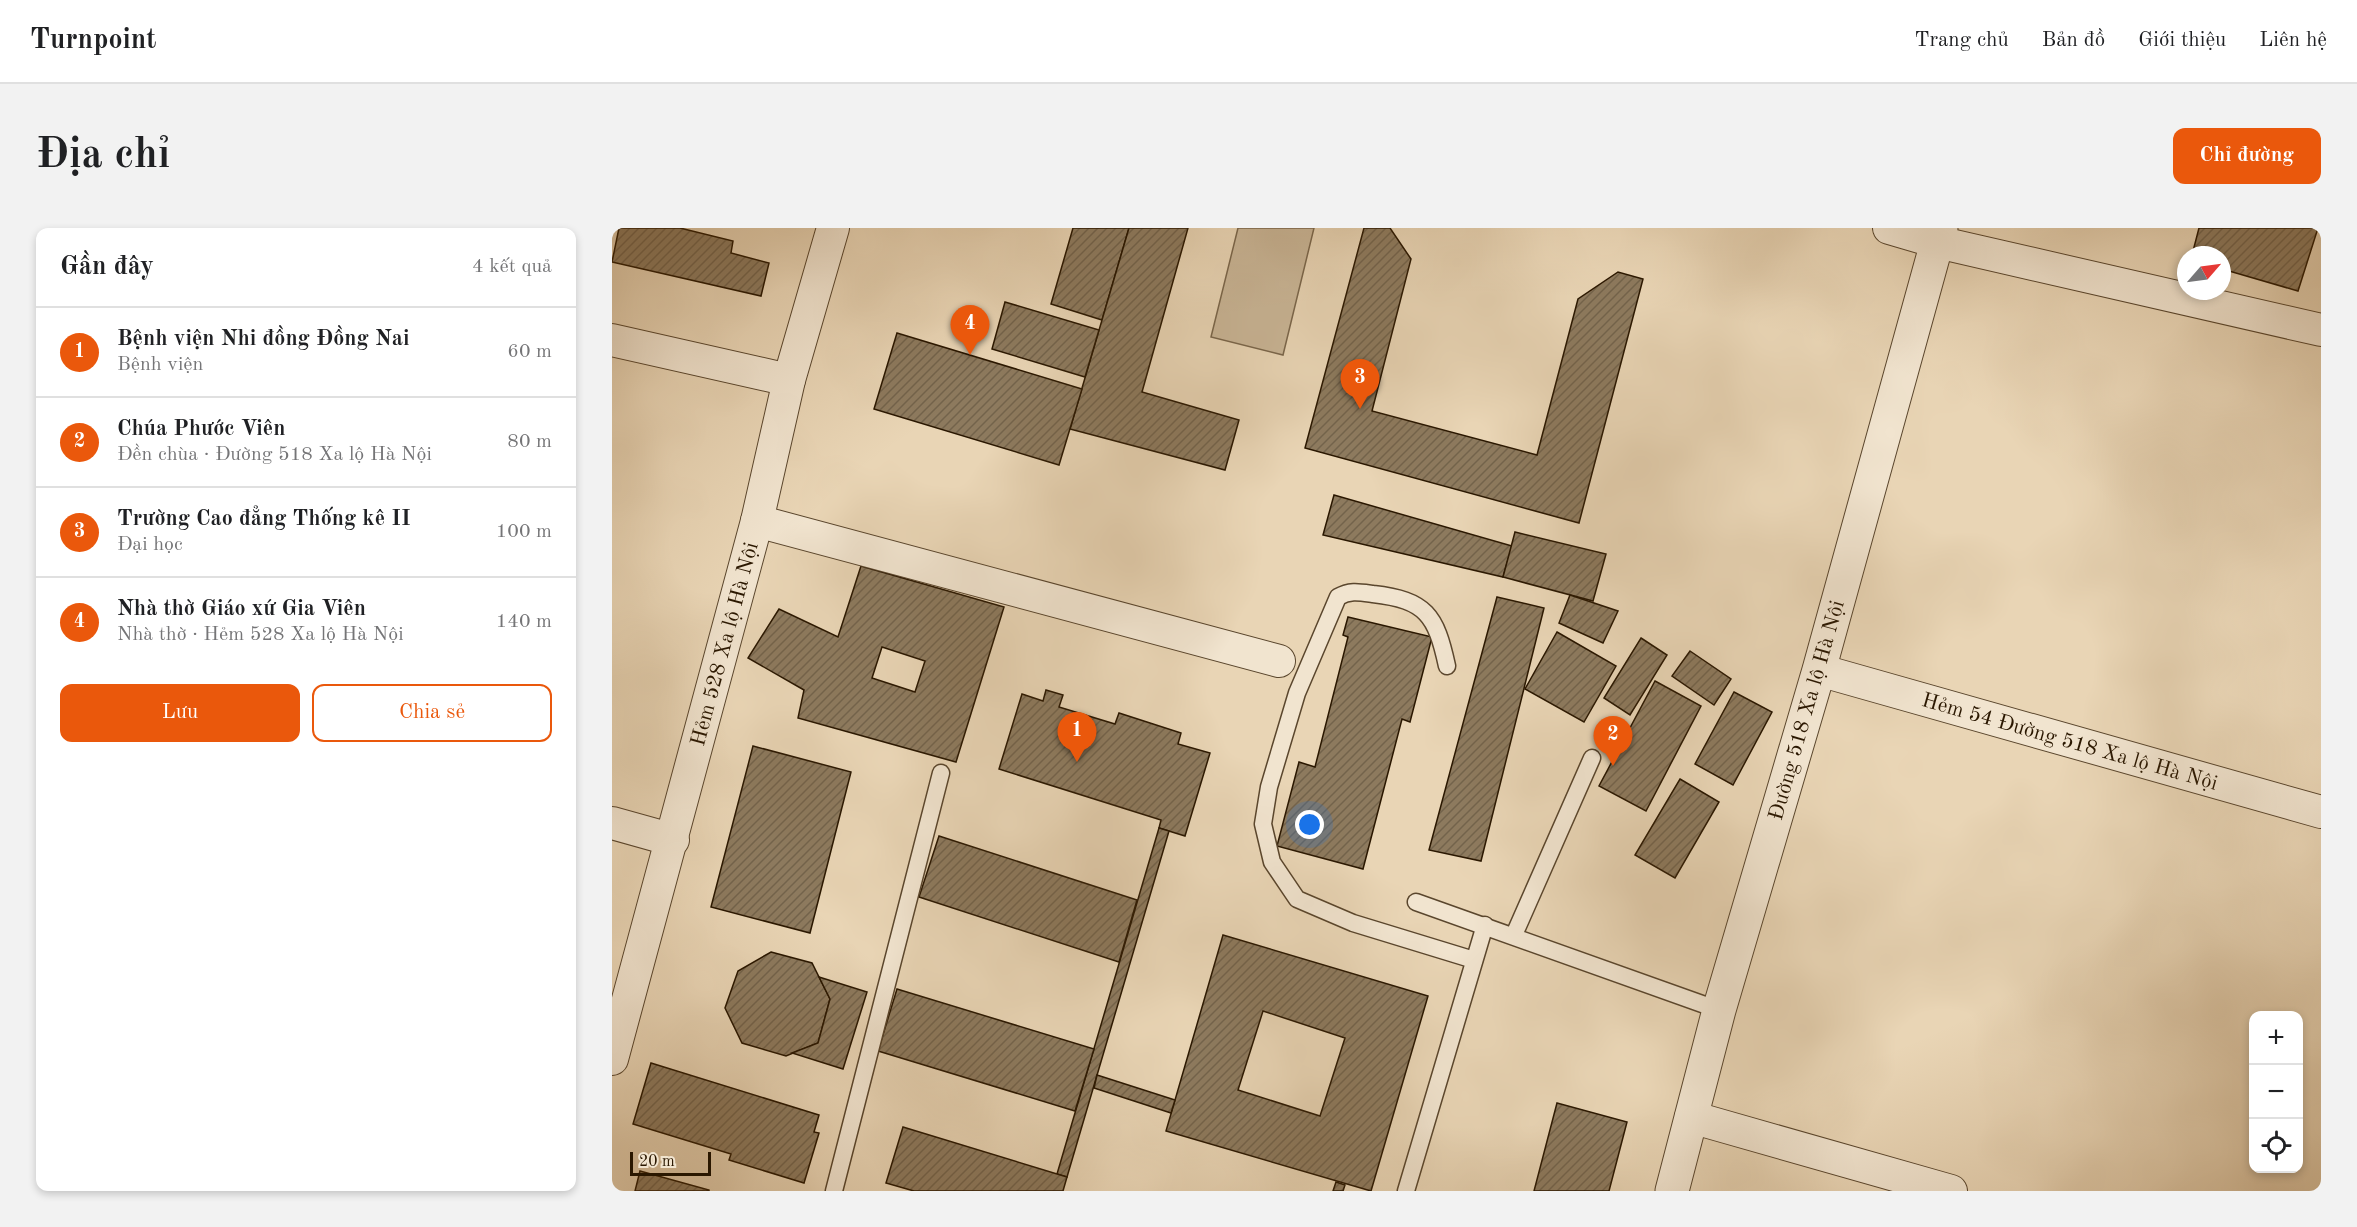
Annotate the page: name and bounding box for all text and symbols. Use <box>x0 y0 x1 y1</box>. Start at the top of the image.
text: Turnpoint <box>30 27 157 55</box>
text: Trang chủ <box>1914 30 2009 51</box>
text: Bản đồ <box>2042 30 2105 51</box>
text: Giới thiệu <box>2138 30 2226 51</box>
text: Liên hệ <box>2259 30 2327 51</box>
button: Chỉ đường <box>2173 128 2321 184</box>
text: Địa chỉ <box>36 135 170 177</box>
north arrow <box>2177 246 2231 300</box>
text: Gần đây <box>60 254 154 280</box>
text: 4 kết quả <box>472 257 552 277</box>
pin: 4 <box>950 306 990 355</box>
text: Bệnh viện Nhi đồng Đồng Nai <box>117 328 409 350</box>
text: 1 <box>74 342 85 362</box>
text: 60 m <box>507 342 552 362</box>
text: Bệnh viện <box>117 355 203 375</box>
pin: 3 <box>1340 360 1380 409</box>
text: Chúa Phước Viên <box>117 418 285 440</box>
text: 2 <box>74 432 85 452</box>
text: 80 m <box>507 432 552 452</box>
text: Đền chùa · Đường 518 Xa lộ Hà Nội <box>117 445 432 465</box>
text: Trường Cao đẳng Thống kê II <box>117 508 411 530</box>
text: 3 <box>74 522 85 542</box>
text: 100 m <box>496 522 552 542</box>
text: Đại học <box>117 535 183 555</box>
street label: Hẻm 528 Xa lộ Hà Nội <box>688 540 763 749</box>
text: Nhà thờ Giáo xứ Gia Viên <box>117 598 366 620</box>
street label: Đường 518 Xa lộ Hà Nội <box>1766 598 1849 823</box>
text: 4 <box>74 612 85 632</box>
text: 140 m <box>496 612 552 632</box>
text: Nhà thờ · Hẻm 528 Xa lộ Hà Nội <box>117 625 404 645</box>
button: Lưu <box>60 684 300 742</box>
button: Chia sẻ <box>312 684 552 742</box>
street label: Hẻm 54 Đường 518 Xa lộ Hà Nội <box>1919 690 2220 795</box>
pin: 1 <box>1058 712 1096 762</box>
pin: 2 <box>1594 716 1632 766</box>
your location <box>1295 810 1324 839</box>
map controls <box>2249 1011 2303 1173</box>
button: + <box>2249 1011 2303 1065</box>
button: − <box>2249 1065 2303 1119</box>
button: locate <box>2249 1119 2303 1173</box>
scale bar <box>630 1149 711 1176</box>
text: 20 m <box>639 1154 675 1170</box>

